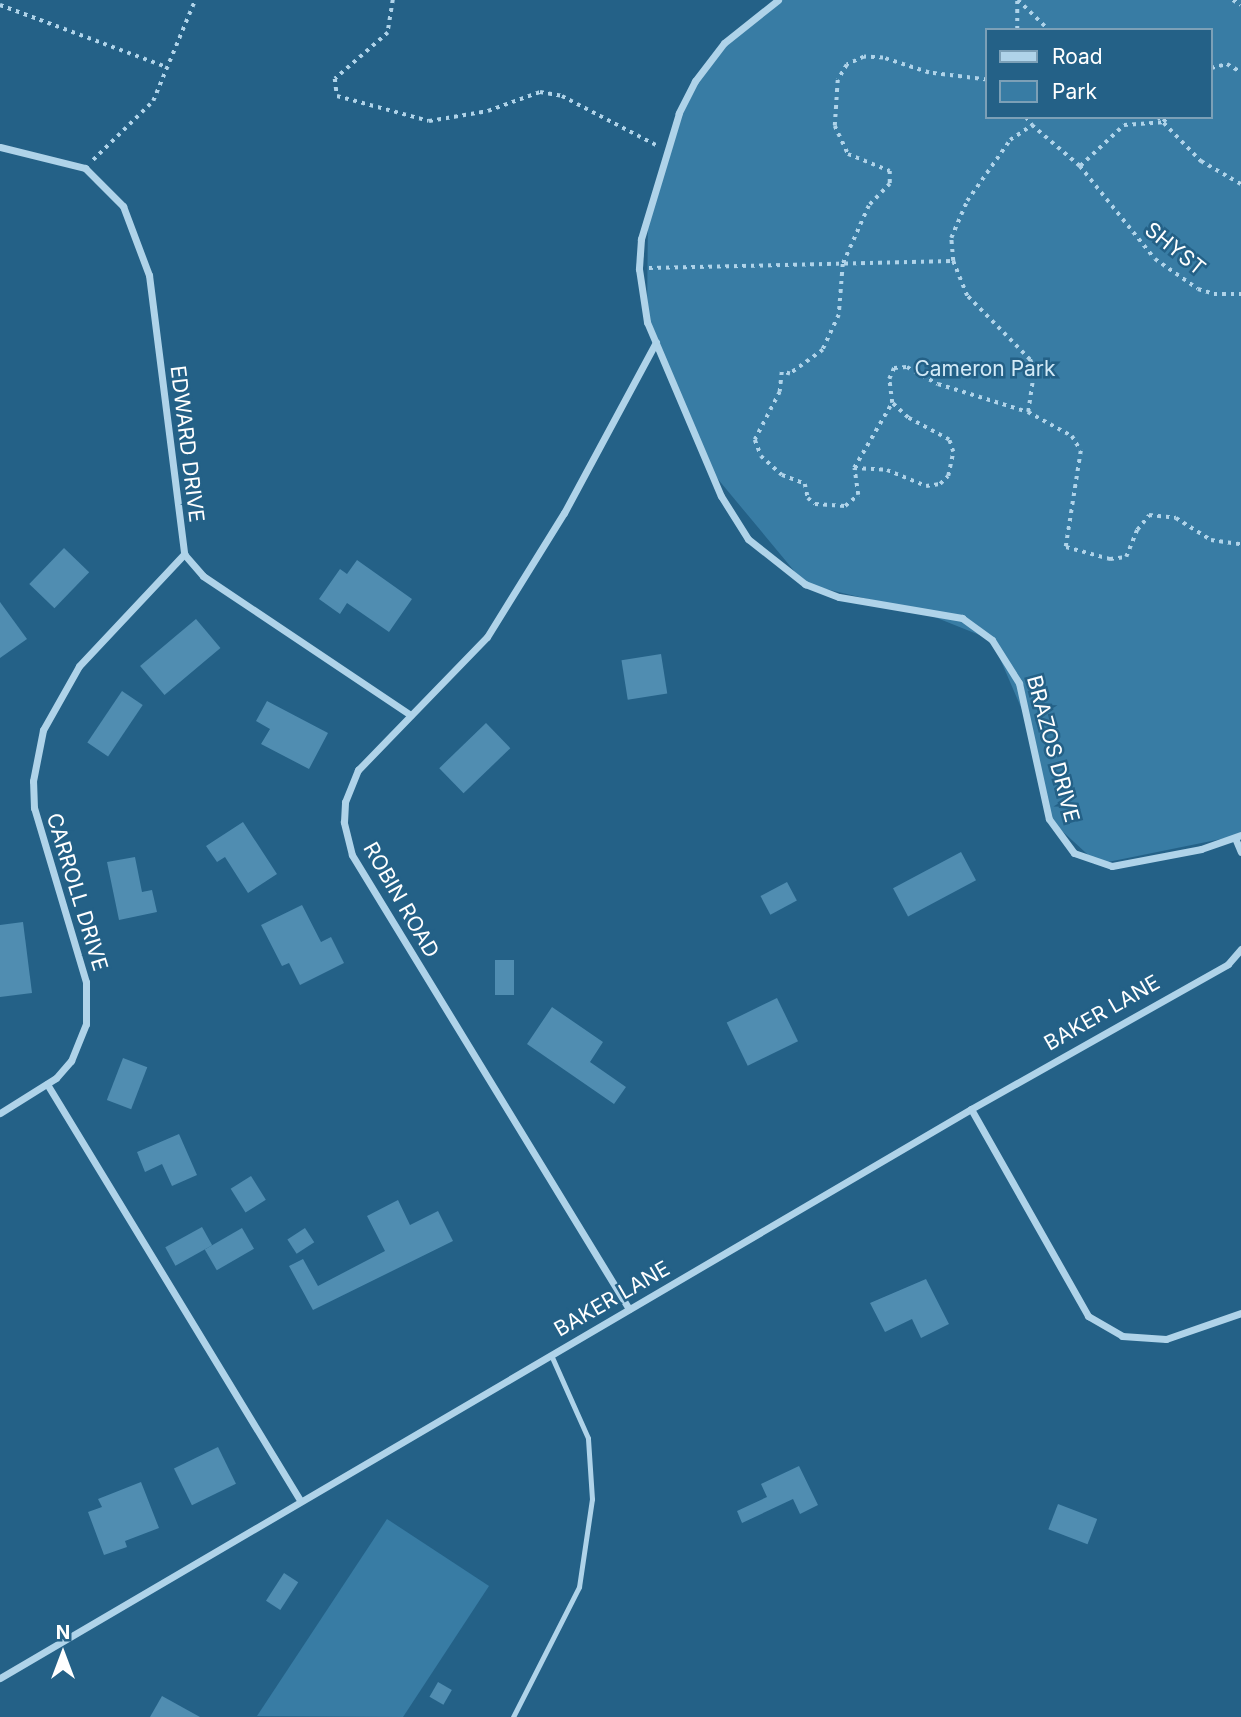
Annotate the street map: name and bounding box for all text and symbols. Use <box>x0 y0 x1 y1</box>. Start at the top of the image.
legend <box>986 28 1213 119</box>
text: Road <box>1052 44 1103 69</box>
text: Park <box>1052 79 1097 104</box>
street label: SHYST <box>1140 217 1210 281</box>
park label: Cameron Park <box>914 356 1056 382</box>
street label: EDWARD DRIVE <box>165 364 209 524</box>
street label: BRAZOS DRIVE <box>1021 673 1085 825</box>
street label: CARROLL DRIVE <box>41 810 113 974</box>
street label: ROBIN ROAD <box>358 838 444 962</box>
street label: BAKER LANE <box>1040 970 1164 1056</box>
street label: BAKER LANE <box>550 1256 674 1342</box>
north arrow <box>28 1619 98 1689</box>
text: N <box>56 1621 70 1644</box>

